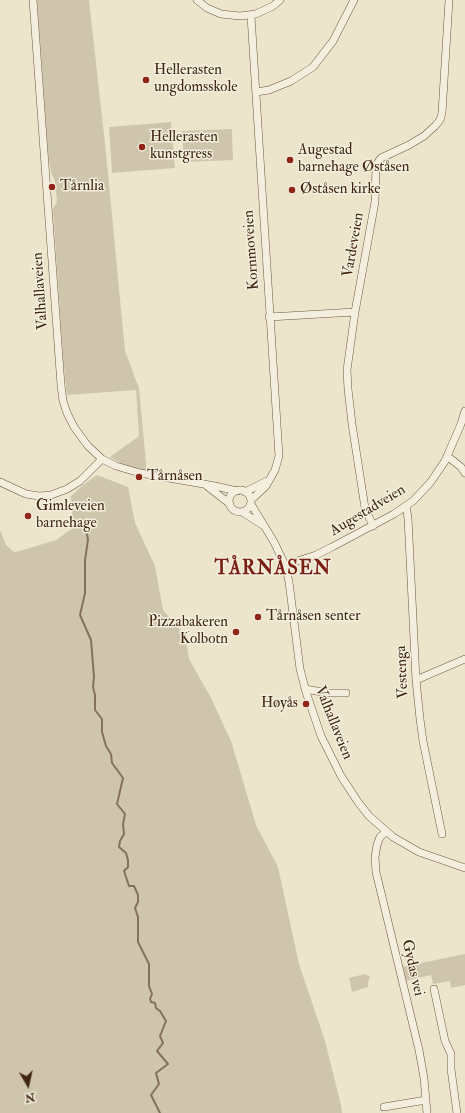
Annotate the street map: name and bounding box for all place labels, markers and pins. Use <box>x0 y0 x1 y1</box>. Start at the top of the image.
place label: Hellerasten ungdomsskole <box>154 62 238 97</box>
marker: Hellerasten ungdomsskole <box>141 75 151 85</box>
place label: Hellerasten kunstgress <box>150 129 218 164</box>
marker: Hellerasten kunstgress <box>137 142 147 152</box>
place label: Augestad barnehage Øståsen <box>298 142 409 177</box>
marker: Augestad barnehage Øståsen <box>285 155 295 165</box>
place label: Tårnlia <box>60 178 104 196</box>
place label: Øståsen kirke <box>300 181 381 199</box>
marker: Tårnlia <box>47 182 57 192</box>
marker: Øståsen kirke <box>287 185 297 195</box>
place label: Tårnåsen <box>147 468 203 486</box>
marker: Tårnåsen <box>134 472 144 482</box>
place label: Gimleveien barnehage <box>36 498 105 533</box>
marker: Gimleveien barnehage <box>23 511 33 521</box>
place label: Tårnåsen senter <box>266 608 361 626</box>
marker: Tårnåsen senter <box>253 612 263 622</box>
place label: Pizzabakeren Kolbotn <box>148 614 228 649</box>
marker: Pizzabakeren Kolbotn <box>231 627 241 637</box>
place label: Høyås <box>261 695 298 713</box>
marker: Høyås <box>301 699 311 709</box>

